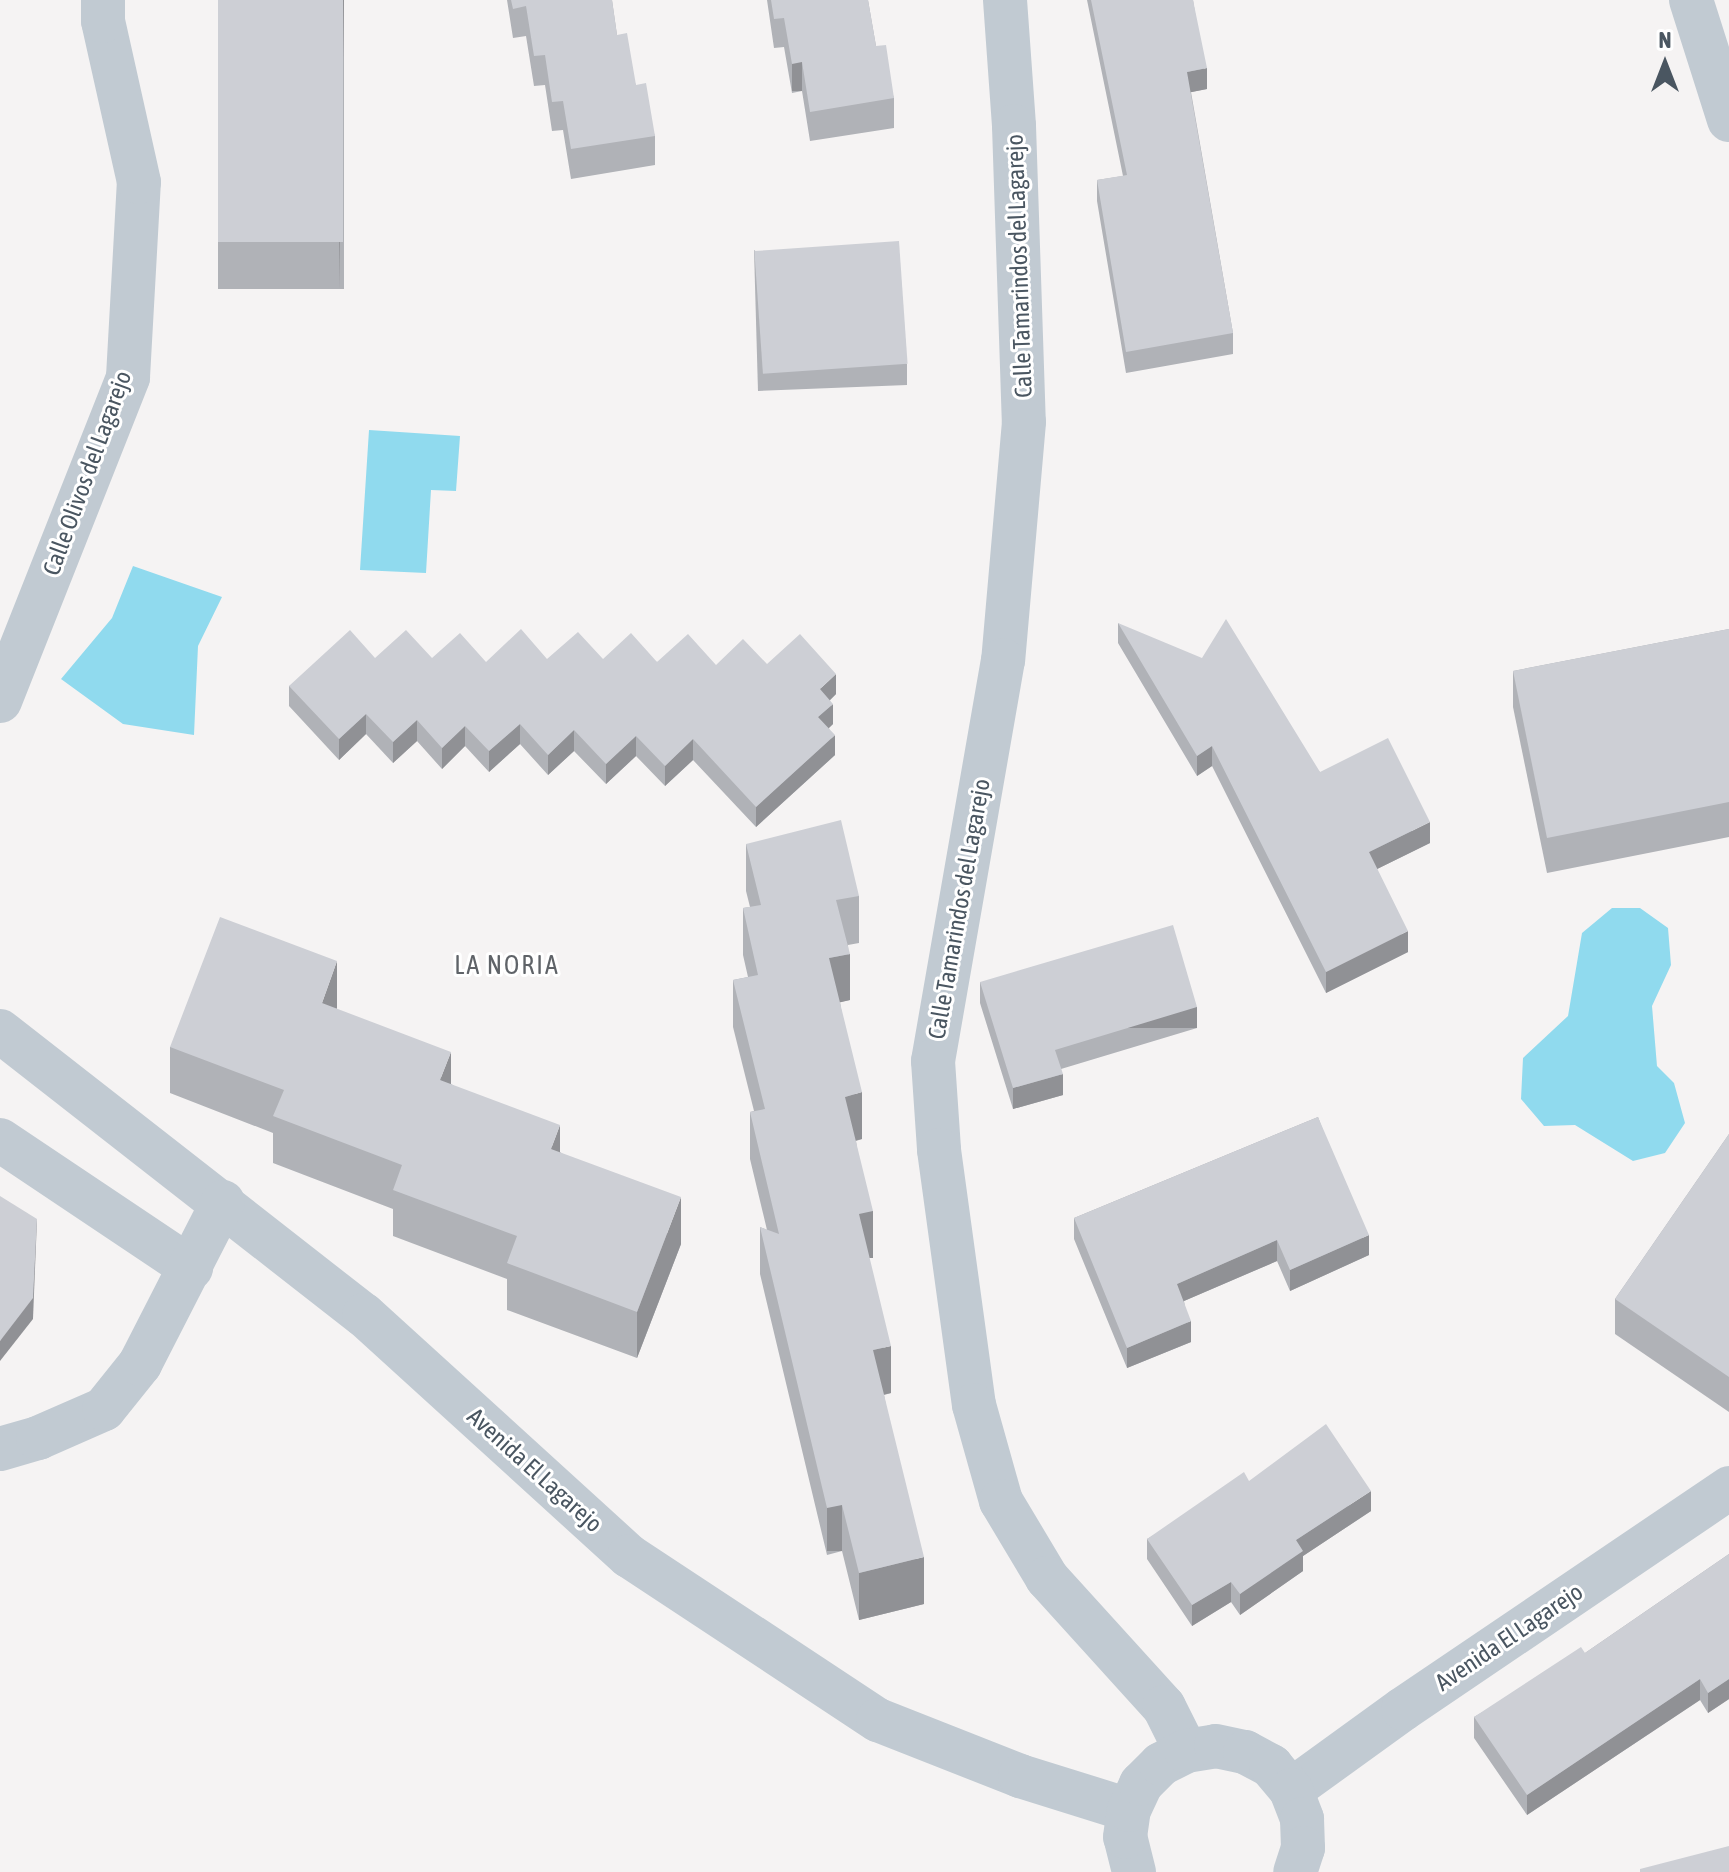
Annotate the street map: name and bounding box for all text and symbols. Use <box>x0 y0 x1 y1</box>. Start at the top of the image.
north arrow <box>1625 24 1705 104</box>
text: N <box>1659 27 1671 53</box>
street label: Calle Tamarindos del Lagarejo <box>1000 134 1038 398</box>
street label: Calle Olivos del Lagarejo <box>37 367 137 579</box>
street label: Calle Tamarindos del Lagarejo <box>922 777 996 1041</box>
district label: LA NORIA <box>454 950 560 982</box>
street label: Avenida El Lagarejo <box>462 1402 608 1538</box>
street label: Avenida El Lagarejo <box>1430 1577 1588 1697</box>

